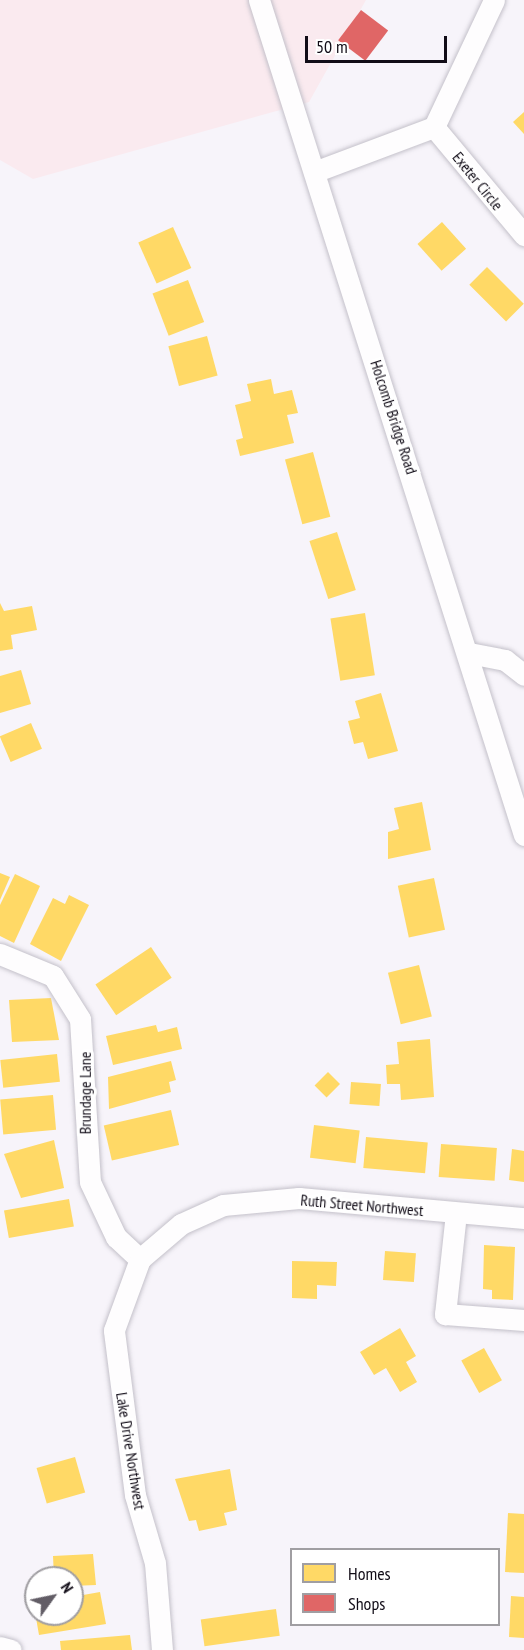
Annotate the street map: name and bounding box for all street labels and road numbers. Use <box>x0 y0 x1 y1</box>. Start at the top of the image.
street label: Exeter Circle <box>449 148 507 214</box>
street label: Holcomb Bridge Road <box>367 358 421 476</box>
street label: Brundage Lane <box>75 1052 95 1134</box>
street label: Ruth Street Northwest <box>300 1190 424 1220</box>
street label: Lake Drive Northwest <box>112 1391 150 1511</box>

